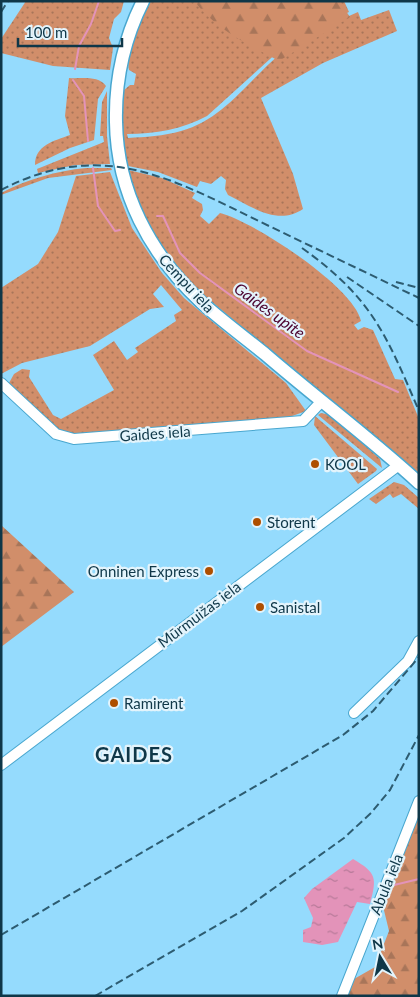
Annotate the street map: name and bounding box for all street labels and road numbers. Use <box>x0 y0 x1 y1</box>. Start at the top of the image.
street label: Cempu iela <box>155 250 219 316</box>
street label: Gaides iela <box>119 422 191 444</box>
street label: Mūrmuižas iela <box>154 577 244 651</box>
street label: Abula iela <box>366 851 406 917</box>

